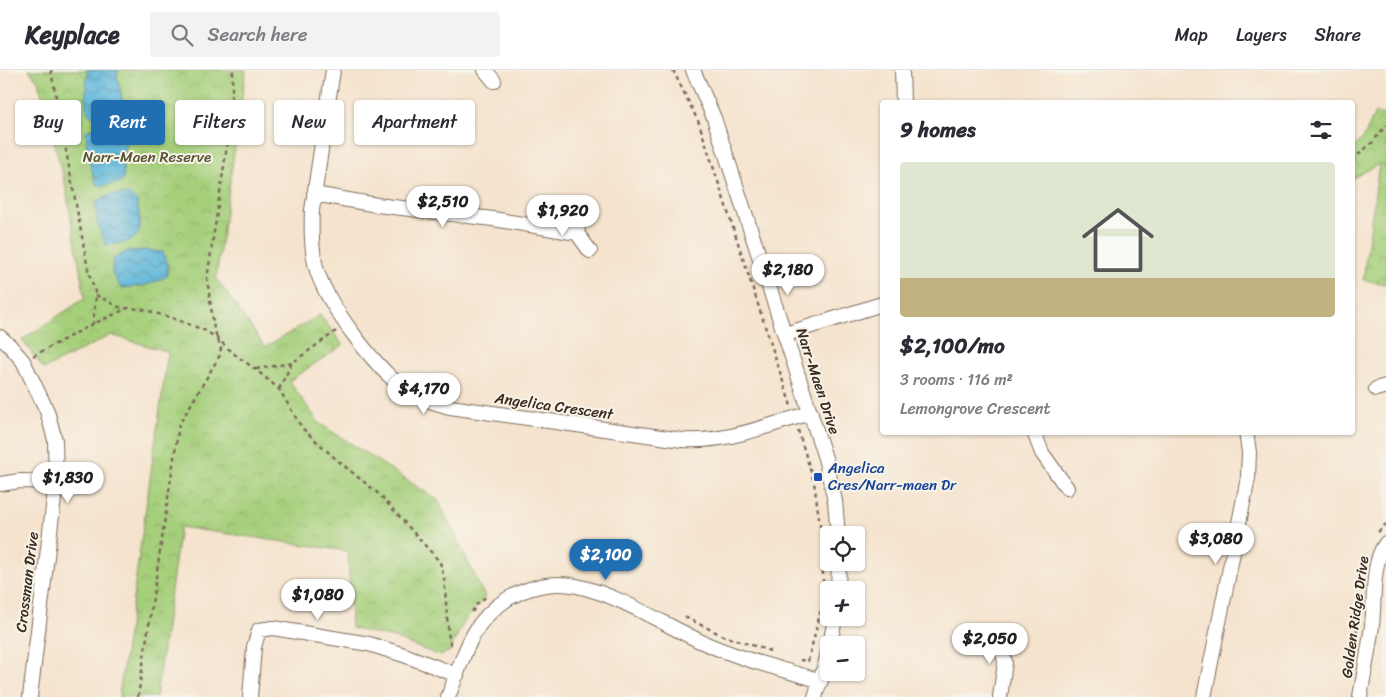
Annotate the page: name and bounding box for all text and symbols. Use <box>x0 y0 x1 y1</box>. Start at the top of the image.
search box <box>150 12 500 57</box>
text: Keyplace <box>25 14 120 56</box>
text: Search here <box>208 18 308 51</box>
text: Map <box>1175 19 1208 51</box>
text: Layers <box>1236 19 1287 51</box>
text: Share <box>1315 19 1361 51</box>
icon: search <box>168 21 196 49</box>
chip: Buy <box>15 100 81 145</box>
chip: Rent <box>91 100 165 145</box>
chip: Filters <box>175 100 264 145</box>
chip: New <box>274 100 344 145</box>
chip: Apartment <box>354 100 475 145</box>
text: 9 homes <box>900 111 976 149</box>
icon: filters <box>1307 116 1335 144</box>
park label: Narr-Maen Reserve <box>83 144 211 170</box>
pin: $2,510 <box>402 186 484 228</box>
text: $2,510 <box>417 187 469 216</box>
pin: $1,920 <box>522 194 604 237</box>
icon: home <box>1073 195 1163 285</box>
text: $1,920 <box>537 196 589 225</box>
pin: $2,180 <box>747 254 829 296</box>
text: $2,180 <box>763 255 813 284</box>
street label: Narr-Maen Drive <box>789 324 848 438</box>
text: $2,100/mo <box>900 327 1005 365</box>
text: 3 rooms · 116 m² <box>900 365 1013 394</box>
pin: $4,170 <box>383 372 465 415</box>
text: $4,170 <box>398 374 450 403</box>
street label: Angelica Crescent <box>492 385 616 427</box>
text: Lemongrove Crescent <box>900 394 1051 423</box>
place label: Angelica Cres/Narr-maen Dr <box>827 455 957 498</box>
pin: $1,830 <box>27 462 109 504</box>
text: $1,830 <box>43 463 93 492</box>
marker: Angelica Cres/Narr-maen Dr <box>812 471 824 483</box>
pin: $3,080 <box>1175 522 1257 565</box>
text: $3,080 <box>1189 524 1243 553</box>
map controls <box>820 526 865 681</box>
button: locate <box>820 526 865 571</box>
street label: Crossman Drive <box>8 530 46 634</box>
pin: $2,100 <box>565 538 647 581</box>
text: $2,100 <box>580 540 632 569</box>
street label: Golden Ridge Drive <box>1334 554 1376 680</box>
pin: $1,080 <box>277 578 359 621</box>
text: $1,080 <box>292 580 344 609</box>
button: + <box>820 581 865 626</box>
pin: $2,050 <box>949 622 1031 665</box>
text: $2,050 <box>963 624 1017 653</box>
button: − <box>820 636 865 681</box>

